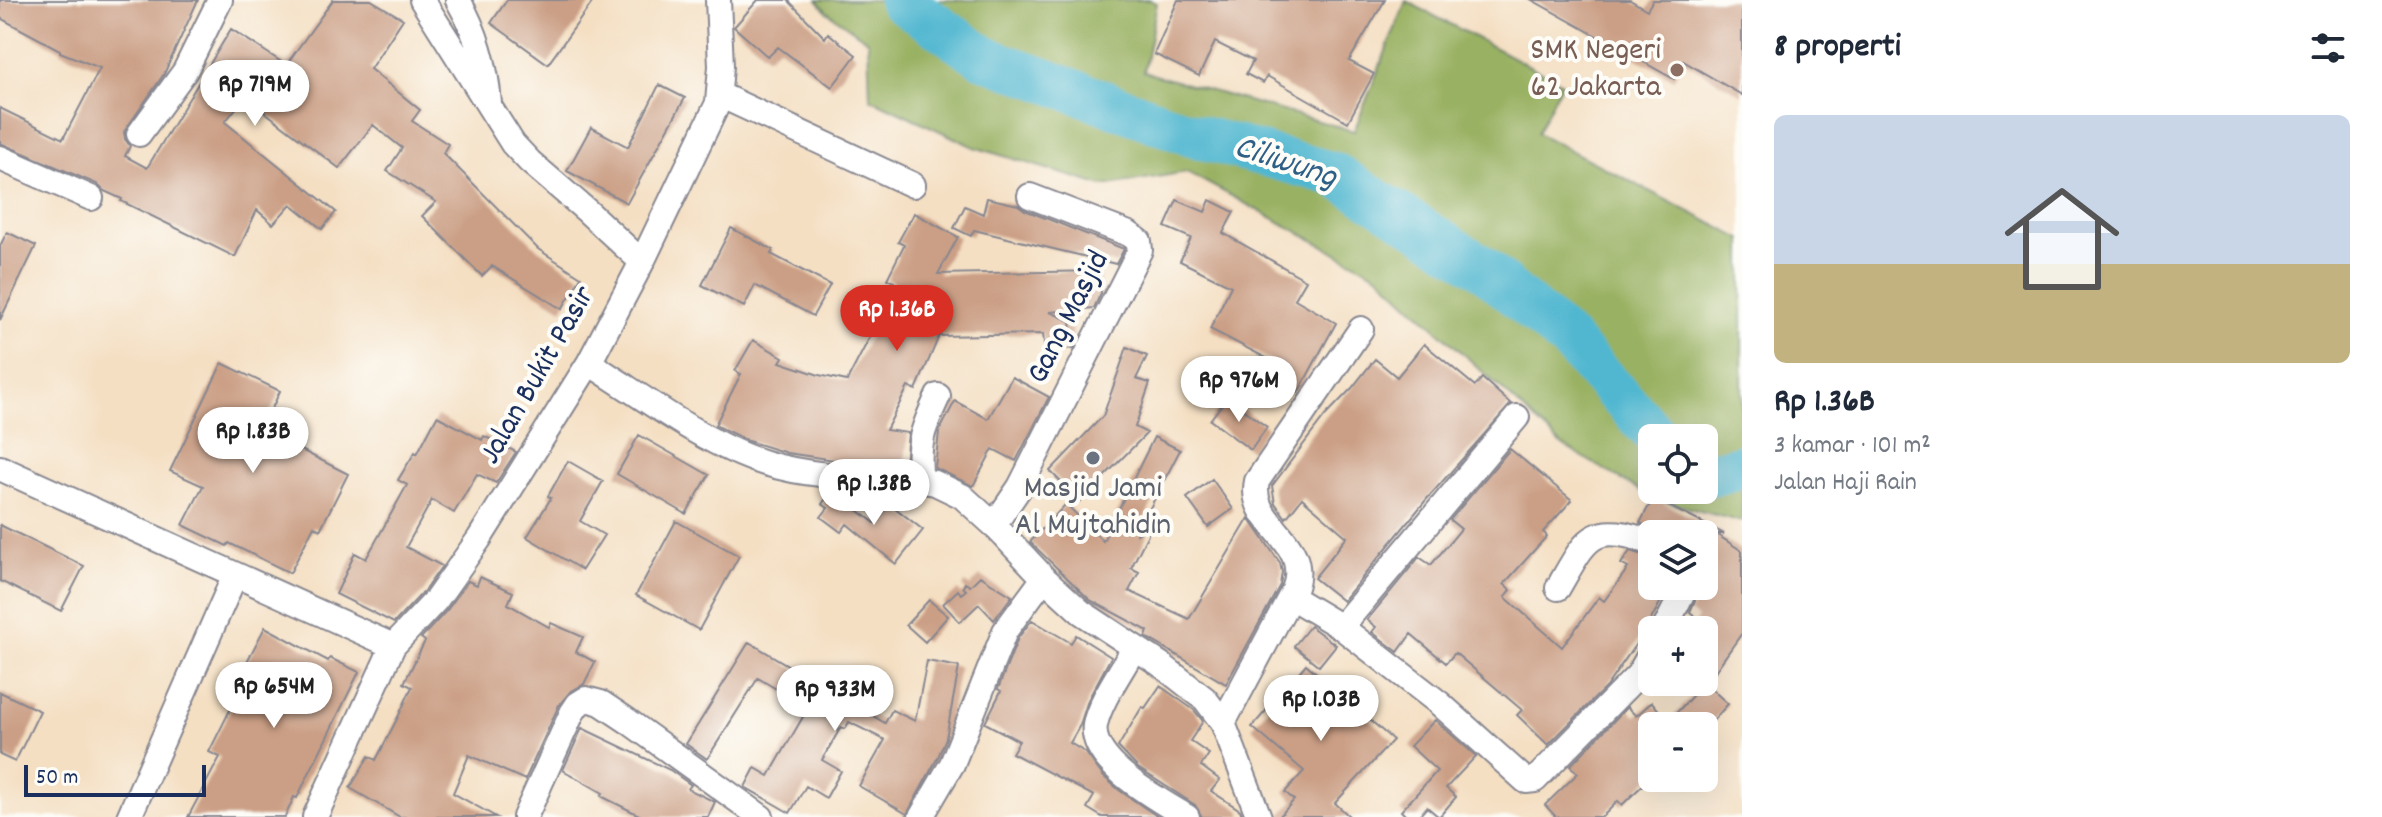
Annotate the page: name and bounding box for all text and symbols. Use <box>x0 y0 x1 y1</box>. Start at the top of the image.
text: 8 properti <box>1774 24 1901 73</box>
icon: filters <box>2306 26 2350 70</box>
place label: SMK Negeri 62 Jakarta <box>1530 29 1662 112</box>
pin: Rp 719M <box>181 60 329 128</box>
marker: SMK Negeri 62 Jakarta <box>1668 61 1686 79</box>
text: Rp 719M <box>218 67 292 104</box>
water label: Ciliwung <box>1228 125 1343 204</box>
icon: home <box>1990 167 2134 311</box>
street label: Gang Masjid <box>1017 244 1123 392</box>
street label: Jalan Bukit Pasir <box>469 278 609 474</box>
pin: Rp 1.36B <box>814 285 980 353</box>
text: Rp 1.36B <box>858 292 936 329</box>
pin: Rp 976M <box>1165 356 1313 424</box>
text: Rp 976M <box>1199 363 1279 400</box>
text: Rp 1.36B <box>1774 379 1875 428</box>
pin: Rp 1.83B <box>170 407 336 475</box>
text: Rp 1.83B <box>216 414 290 451</box>
map controls <box>1638 424 1718 792</box>
button: locate <box>1638 424 1718 504</box>
text: 3 kamar · 101 m² <box>1774 428 1931 465</box>
marker: Masjid Jami Al Mujtahidin <box>1084 449 1102 467</box>
pin: Rp 1.38B <box>791 459 957 527</box>
text: Jalan Haji Rain <box>1774 465 1917 502</box>
text: Rp 1.38B <box>837 466 911 503</box>
place label: Masjid Jami Al Mujtahidin <box>1015 467 1171 550</box>
button: layers <box>1638 520 1718 600</box>
button: + <box>1638 616 1718 696</box>
pin: Rp 654M <box>200 662 348 730</box>
pin: Rp 933M <box>761 665 909 733</box>
text: Rp 654M <box>233 669 315 706</box>
text: Rp 933M <box>795 672 875 709</box>
pin: Rp 1.03B <box>1238 675 1404 743</box>
text: Rp 1.03B <box>1282 682 1360 719</box>
button: − <box>1638 712 1718 792</box>
scale bar <box>24 761 206 797</box>
text: 50 m <box>36 763 78 794</box>

